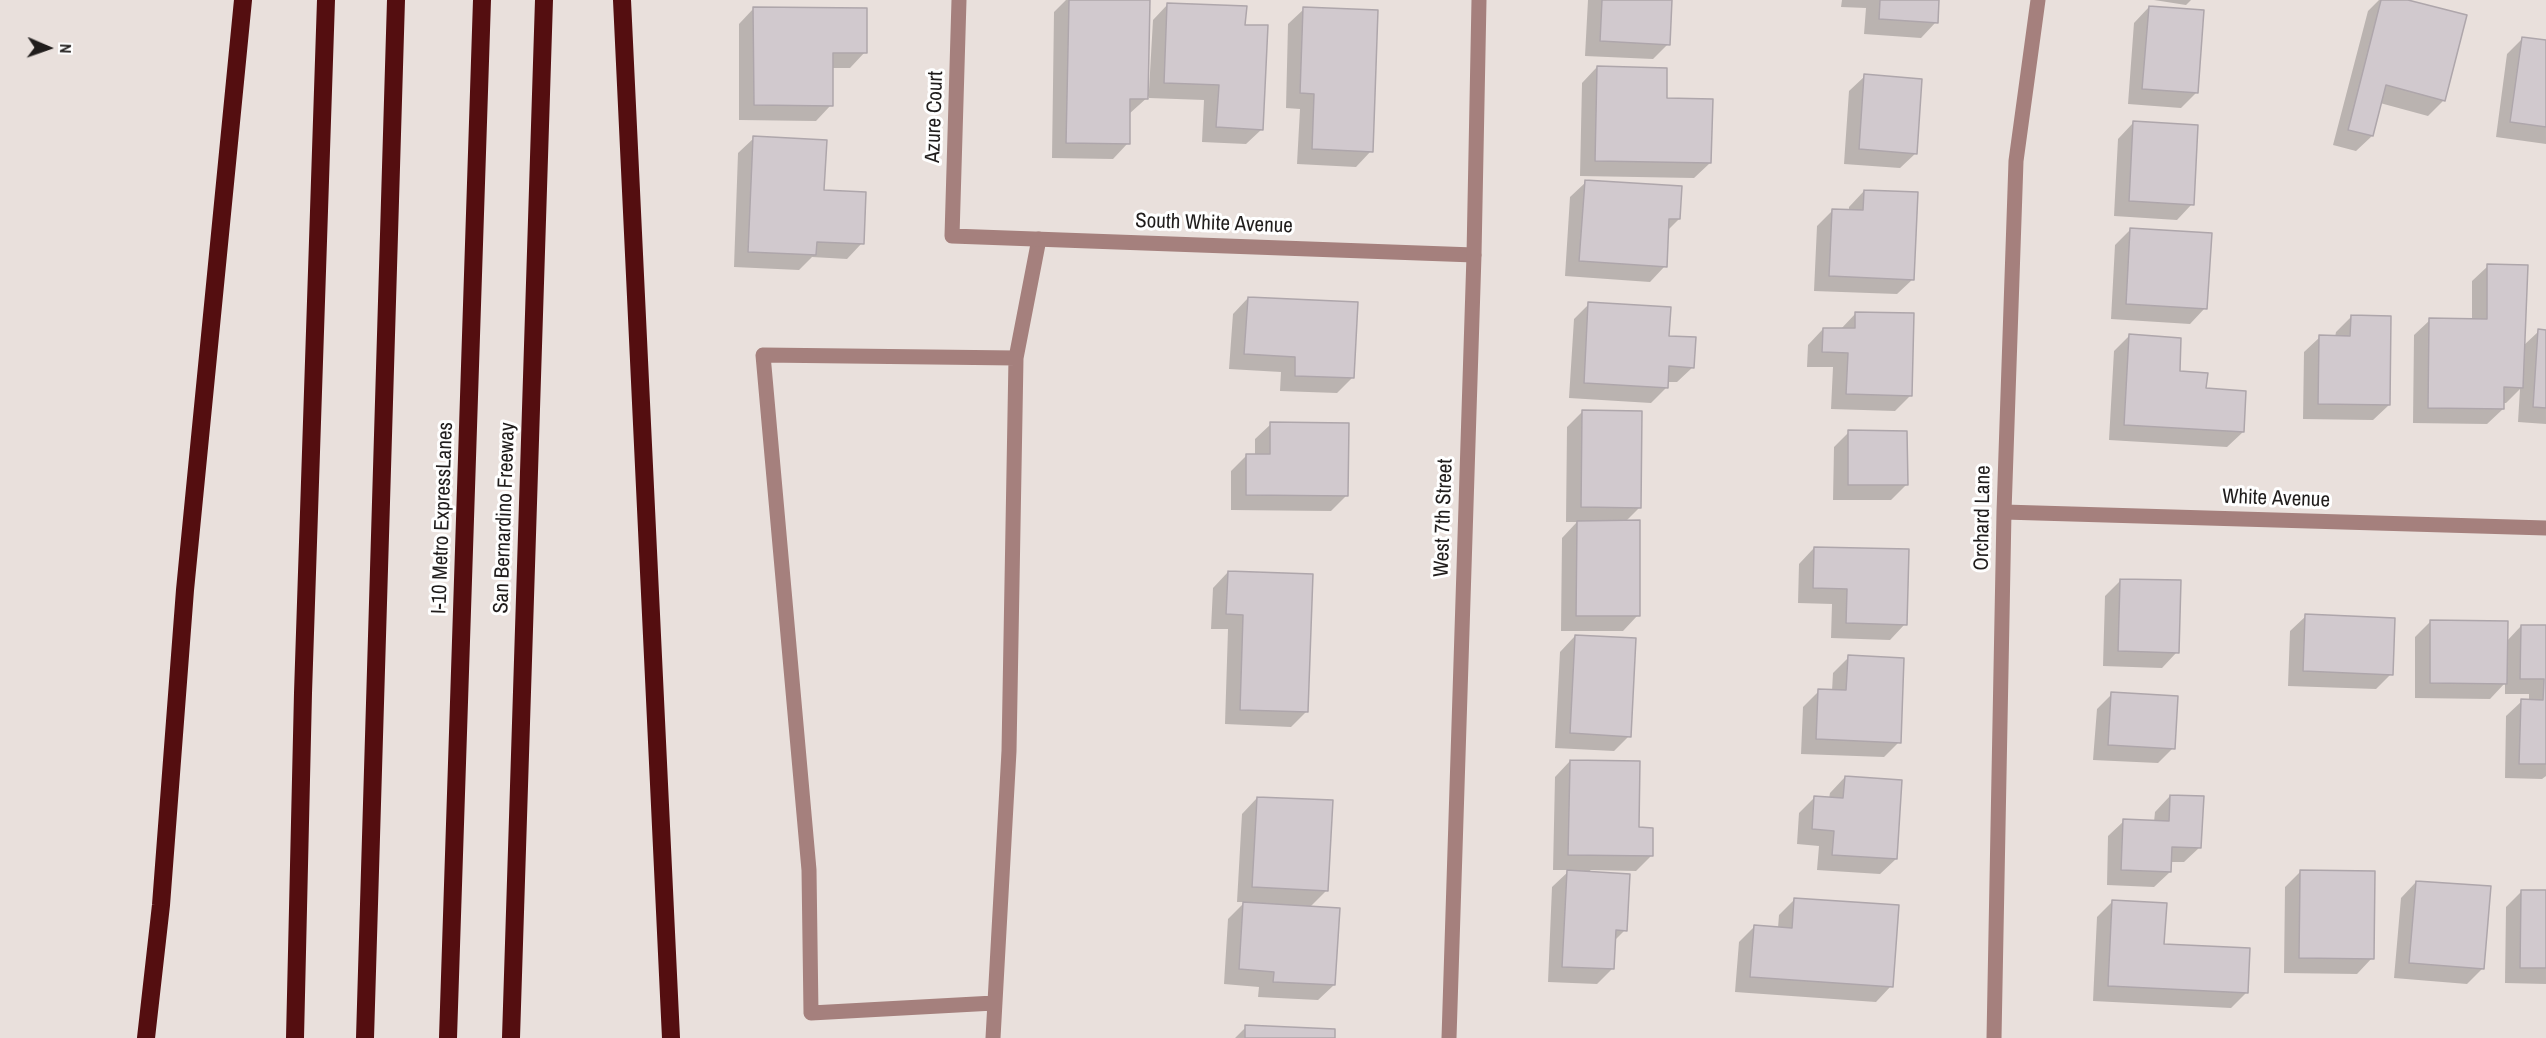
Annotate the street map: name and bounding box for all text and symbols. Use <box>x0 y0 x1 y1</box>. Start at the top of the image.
north arrow <box>18 18 78 78</box>
text: N <box>55 43 77 54</box>
street label: Azure Court <box>921 71 949 163</box>
street label: South White Avenue <box>1135 209 1293 239</box>
street label: I-10 Metro ExpressLanes <box>427 421 459 615</box>
street label: San Bernardino Freeway <box>489 422 521 614</box>
street label: West 7th Street <box>1429 458 1459 578</box>
street label: Orchard Lane <box>1969 465 1997 571</box>
street label: White Avenue <box>2222 485 2330 513</box>

